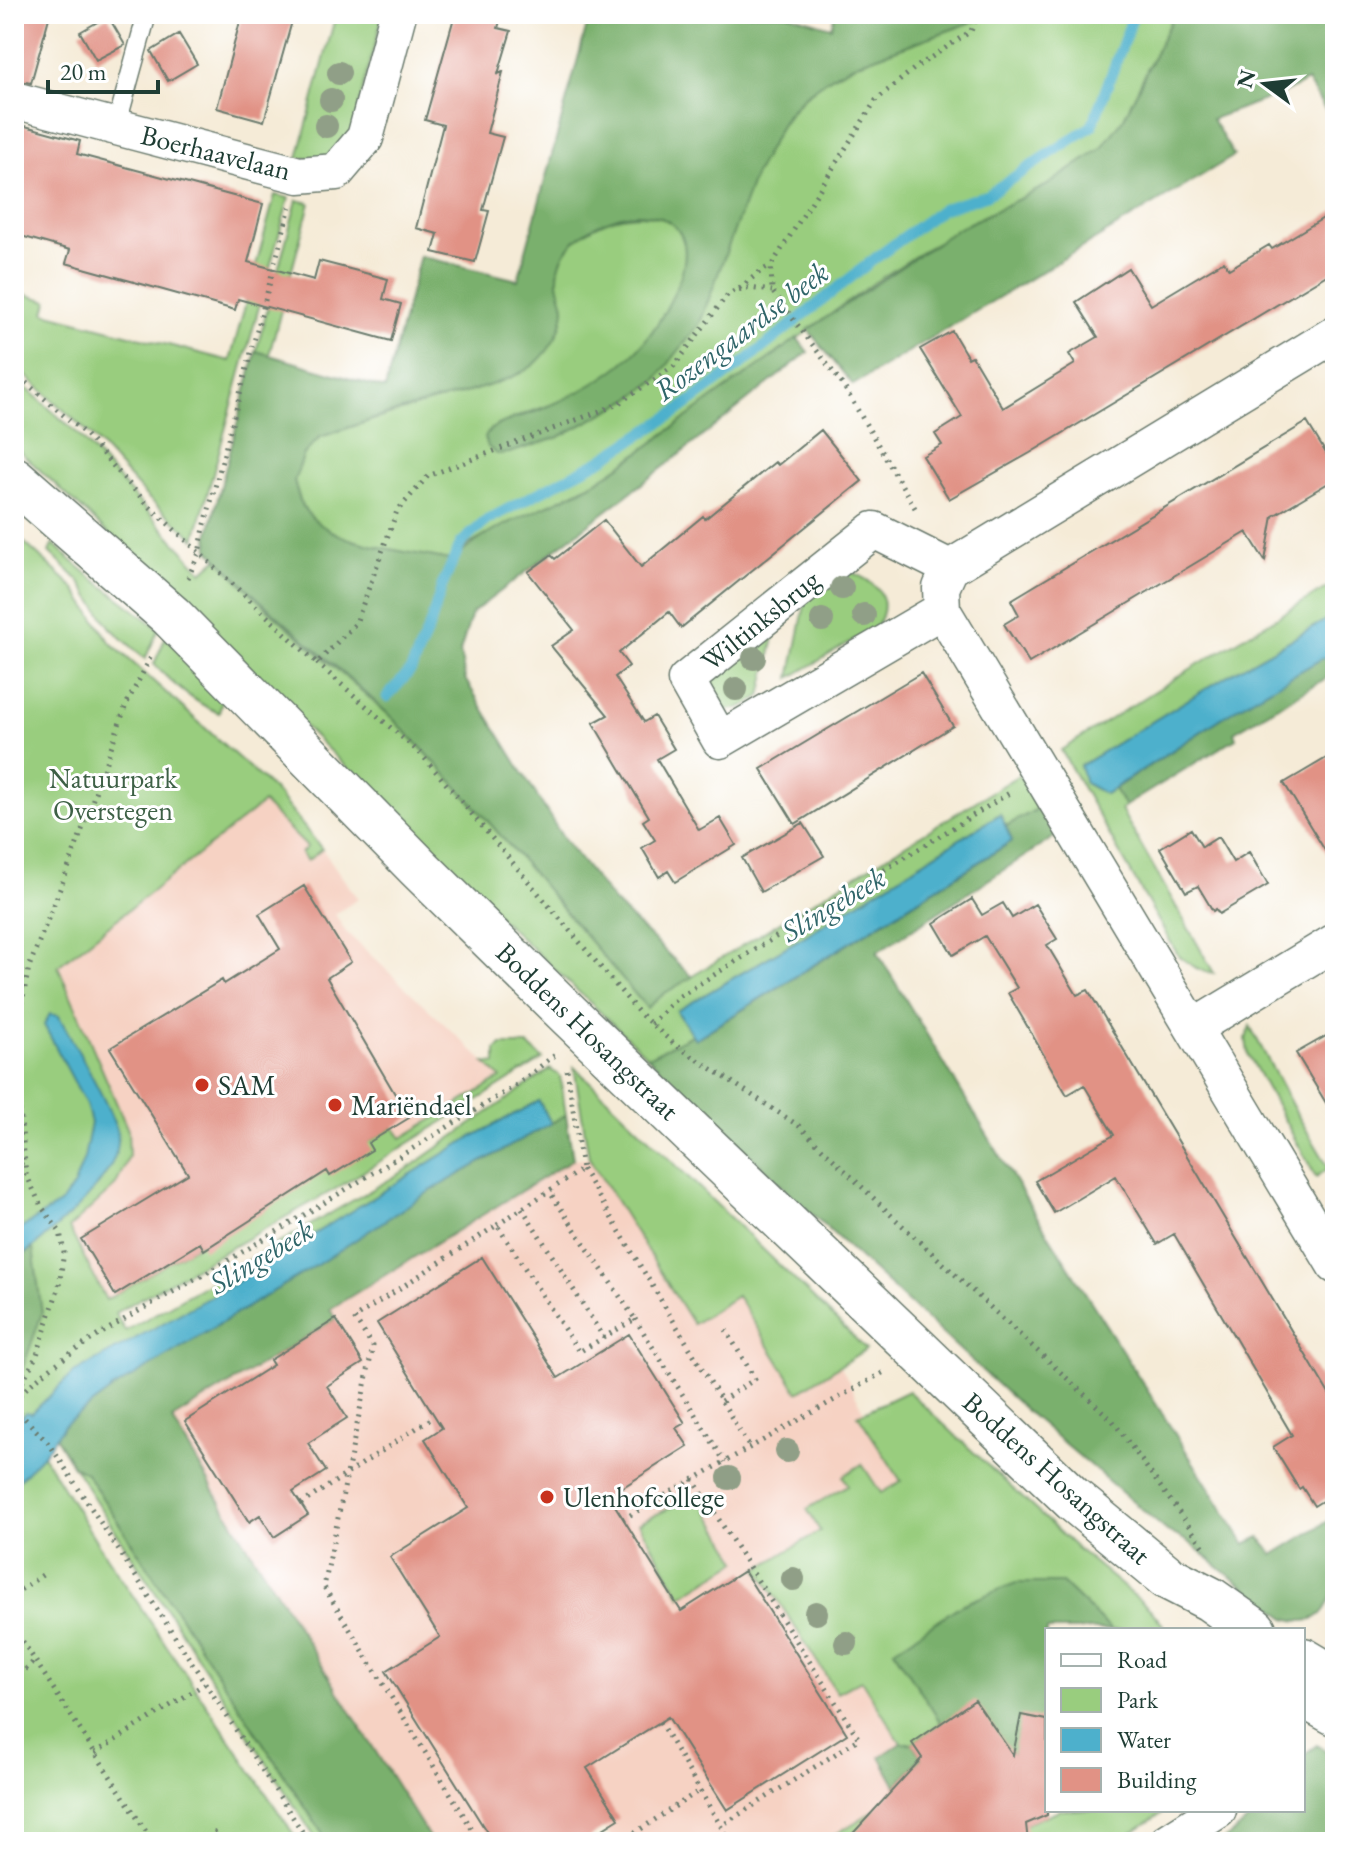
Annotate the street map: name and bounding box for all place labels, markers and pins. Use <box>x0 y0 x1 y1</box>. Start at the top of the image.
place label: SAM <box>218 1067 276 1103</box>
marker: SAM <box>193 1076 211 1094</box>
place label: Mariëndael <box>351 1087 472 1123</box>
marker: Mariëndael <box>326 1096 344 1114</box>
place label: Ulenhofcollege <box>563 1479 724 1515</box>
marker: Ulenhofcollege <box>538 1488 556 1506</box>

